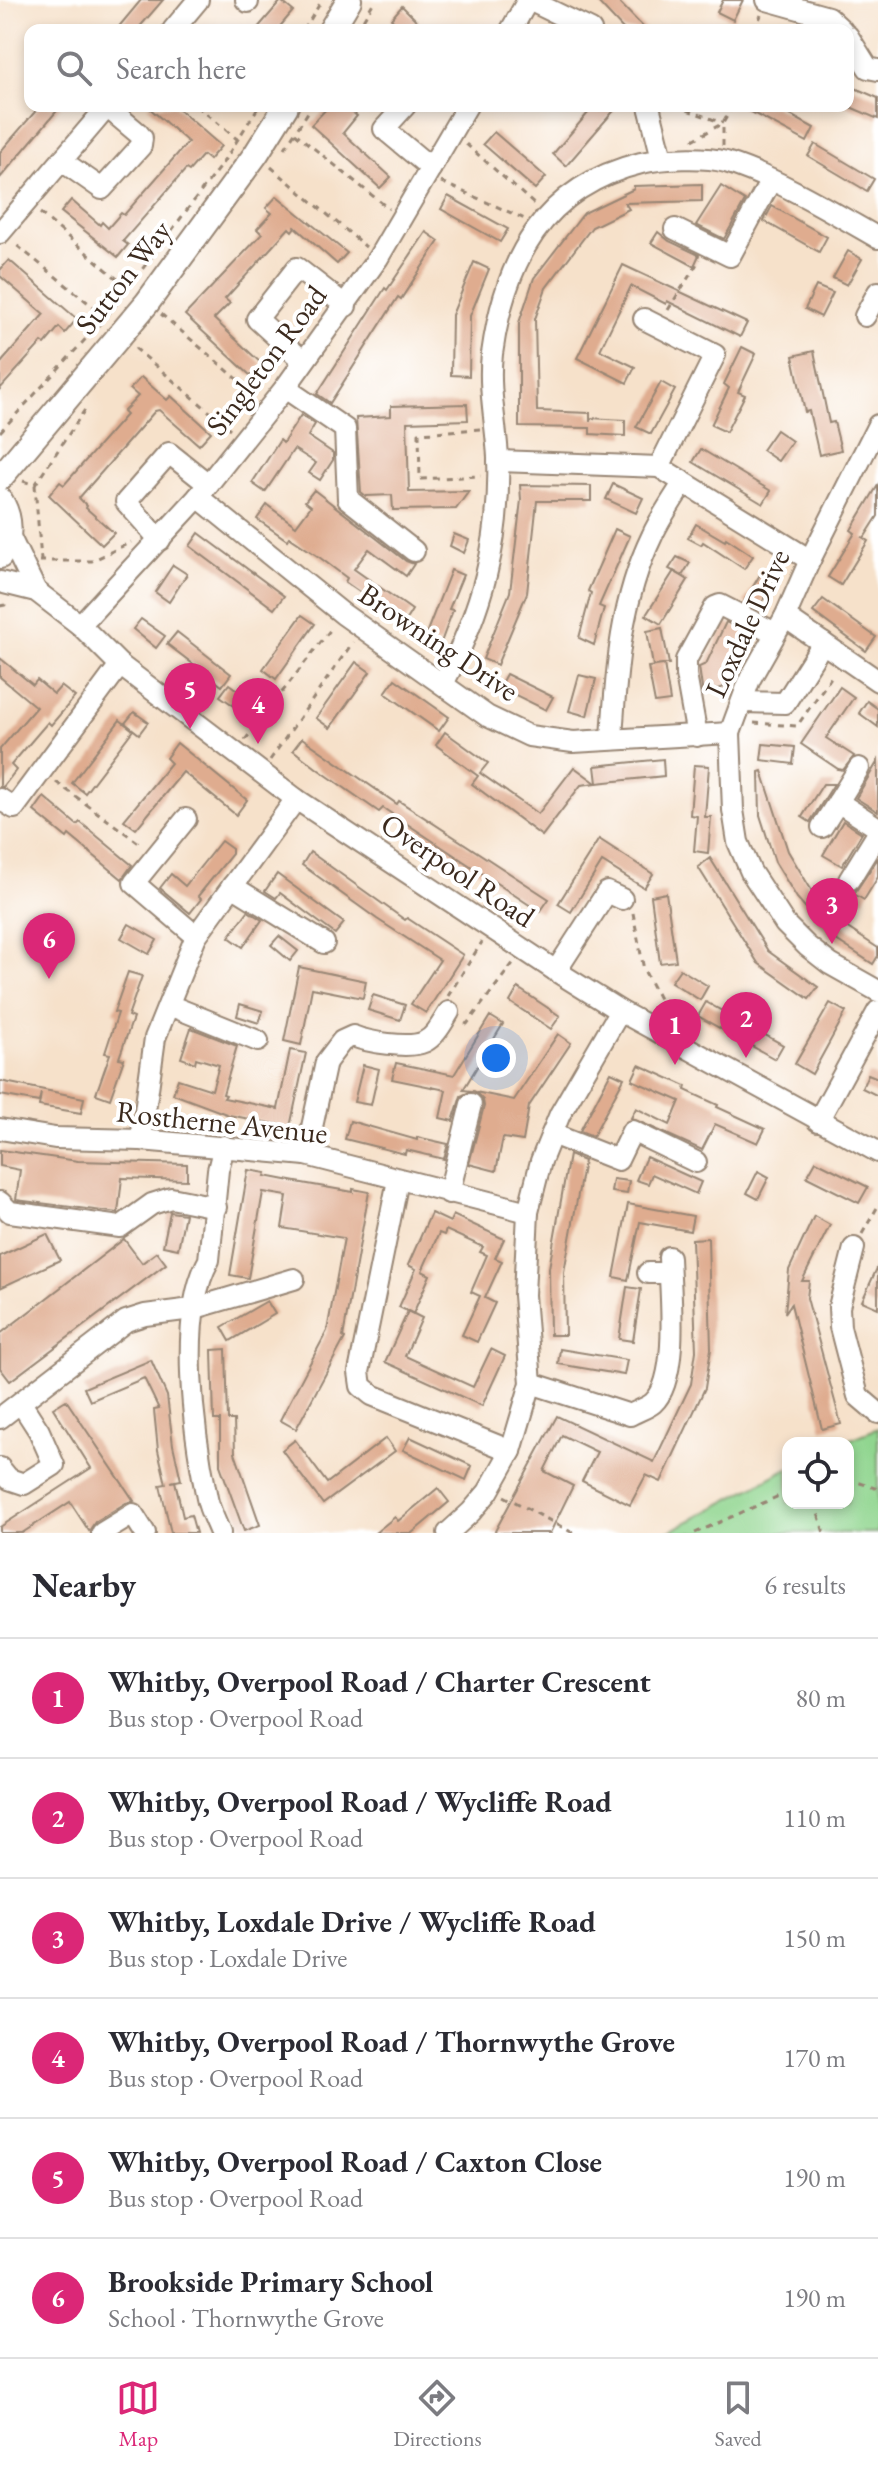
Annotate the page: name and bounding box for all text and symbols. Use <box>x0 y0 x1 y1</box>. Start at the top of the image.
search box <box>24 24 854 112</box>
icon: search <box>52 46 96 90</box>
text: Search here <box>116 49 246 88</box>
street label: Sutton Way <box>66 211 180 342</box>
street label: Singleton Road <box>197 277 336 443</box>
street label: Loxdale Drive <box>696 542 798 704</box>
street label: Browning Drive <box>352 574 526 710</box>
pin: 5 <box>164 663 216 729</box>
pin: 4 <box>232 678 284 744</box>
street label: Overpool Road <box>373 804 543 936</box>
pin: 3 <box>806 878 858 944</box>
pin: 6 <box>23 913 75 979</box>
pin: 2 <box>720 992 772 1058</box>
pin: 1 <box>649 999 701 1065</box>
your location <box>476 1038 516 1078</box>
street label: Rostherne Avenue <box>114 1092 330 1152</box>
map controls <box>782 1437 854 1509</box>
button: locate <box>782 1437 854 1509</box>
text: Nearby <box>32 1563 136 1607</box>
text: 6 results <box>765 1568 846 1602</box>
text: Whitby, Overpool Road / Charter Crescent <box>108 1662 651 1701</box>
text: 1 <box>51 1681 65 1715</box>
text: 80 m <box>796 1681 846 1715</box>
text: Bus stop · Overpool Road <box>108 1701 363 1735</box>
text: Whitby, Overpool Road / Wycliffe Road <box>108 1782 612 1821</box>
text: 2 <box>51 1801 65 1835</box>
text: 110 m <box>783 1801 846 1835</box>
text: Bus stop · Overpool Road <box>108 1821 363 1855</box>
text: Whitby, Loxdale Drive / Wycliffe Road <box>108 1902 596 1941</box>
text: 3 <box>51 1921 65 1955</box>
text: 150 m <box>783 1921 846 1955</box>
text: Bus stop · Loxdale Drive <box>108 1941 347 1975</box>
text: Whitby, Overpool Road / Thornwythe Grove <box>108 2022 675 2061</box>
text: 4 <box>51 2041 65 2075</box>
text: 170 m <box>783 2041 846 2075</box>
text: Bus stop · Overpool Road <box>108 2061 363 2095</box>
text: Whitby, Overpool Road / Caxton Close <box>108 2142 602 2181</box>
text: 5 <box>51 2161 65 2195</box>
text: 190 m <box>783 2161 846 2195</box>
text: Bus stop · Overpool Road <box>108 2181 363 2215</box>
text: Brookside Primary School <box>108 2262 433 2301</box>
text: 6 <box>51 2281 65 2315</box>
text: 190 m <box>783 2281 846 2315</box>
text: School · Thornwythe Grove <box>108 2301 384 2335</box>
tab: Map <box>116 2376 160 2453</box>
tab: Directions <box>393 2376 482 2453</box>
tab: Saved <box>714 2376 762 2453</box>

